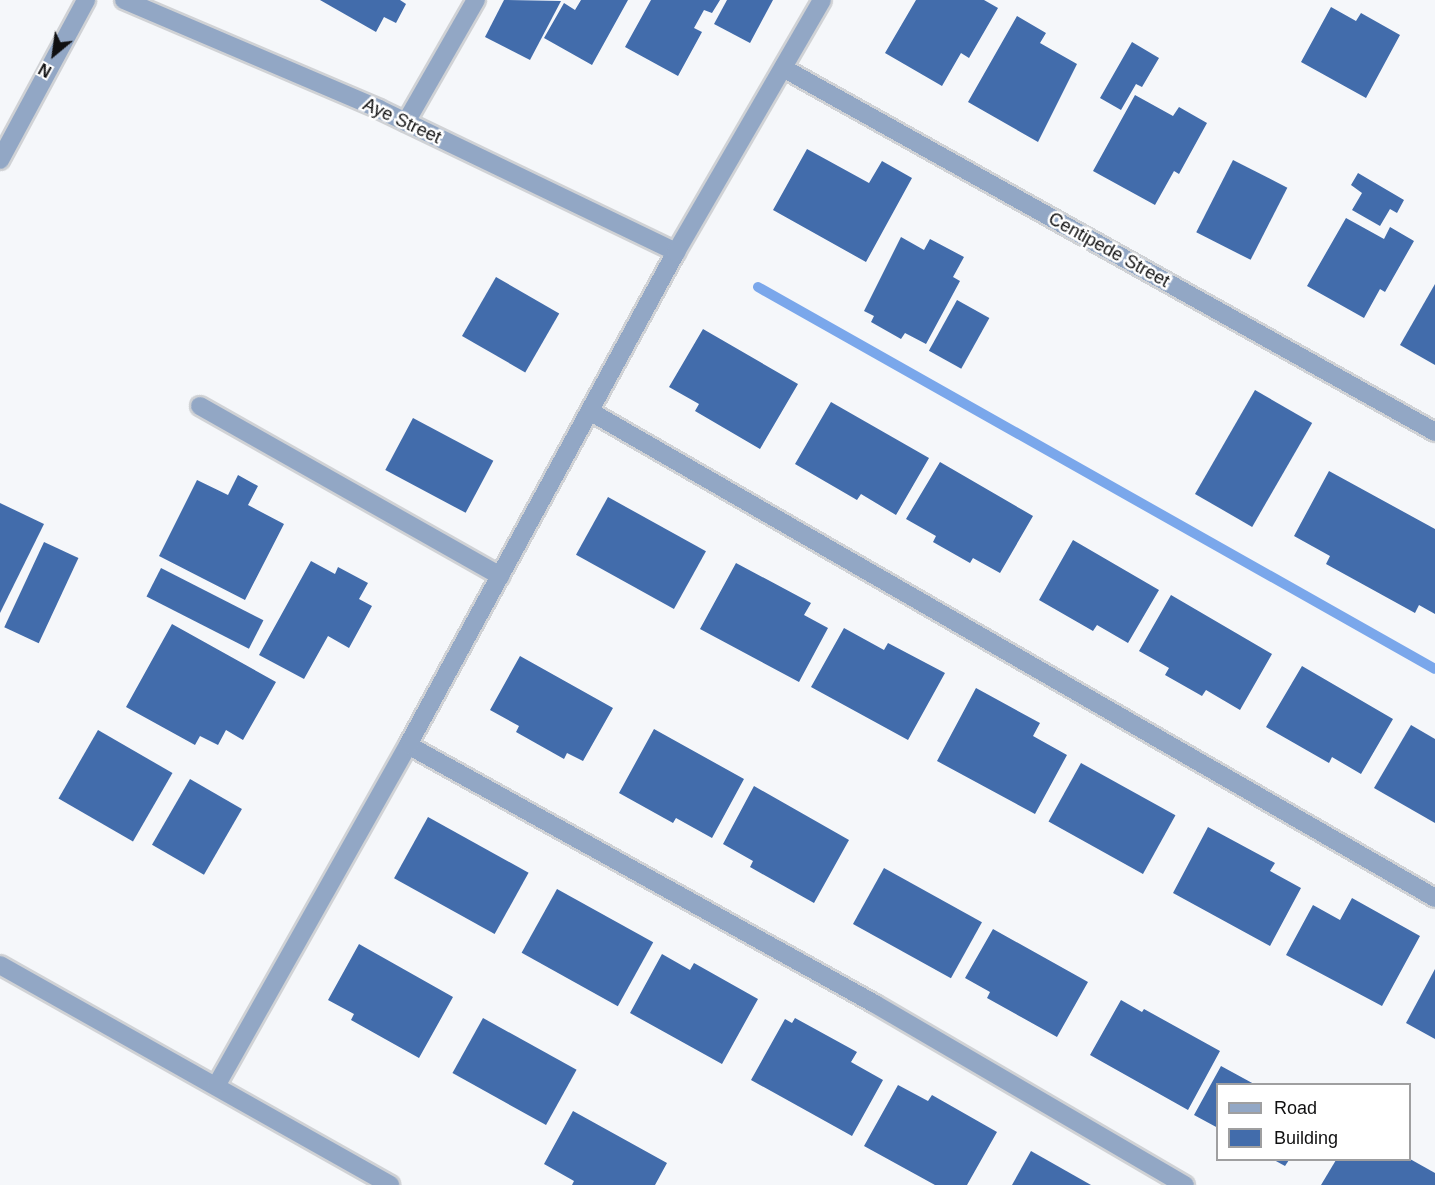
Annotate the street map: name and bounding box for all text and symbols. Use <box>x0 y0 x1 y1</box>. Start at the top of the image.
north arrow <box>24 24 84 84</box>
text: N <box>36 60 54 80</box>
street label: Aye Street <box>359 94 445 148</box>
street label: Centipede Street <box>1045 208 1173 292</box>
legend <box>1216 1083 1411 1161</box>
text: Road <box>1274 1098 1317 1118</box>
text: Building <box>1274 1128 1338 1148</box>

